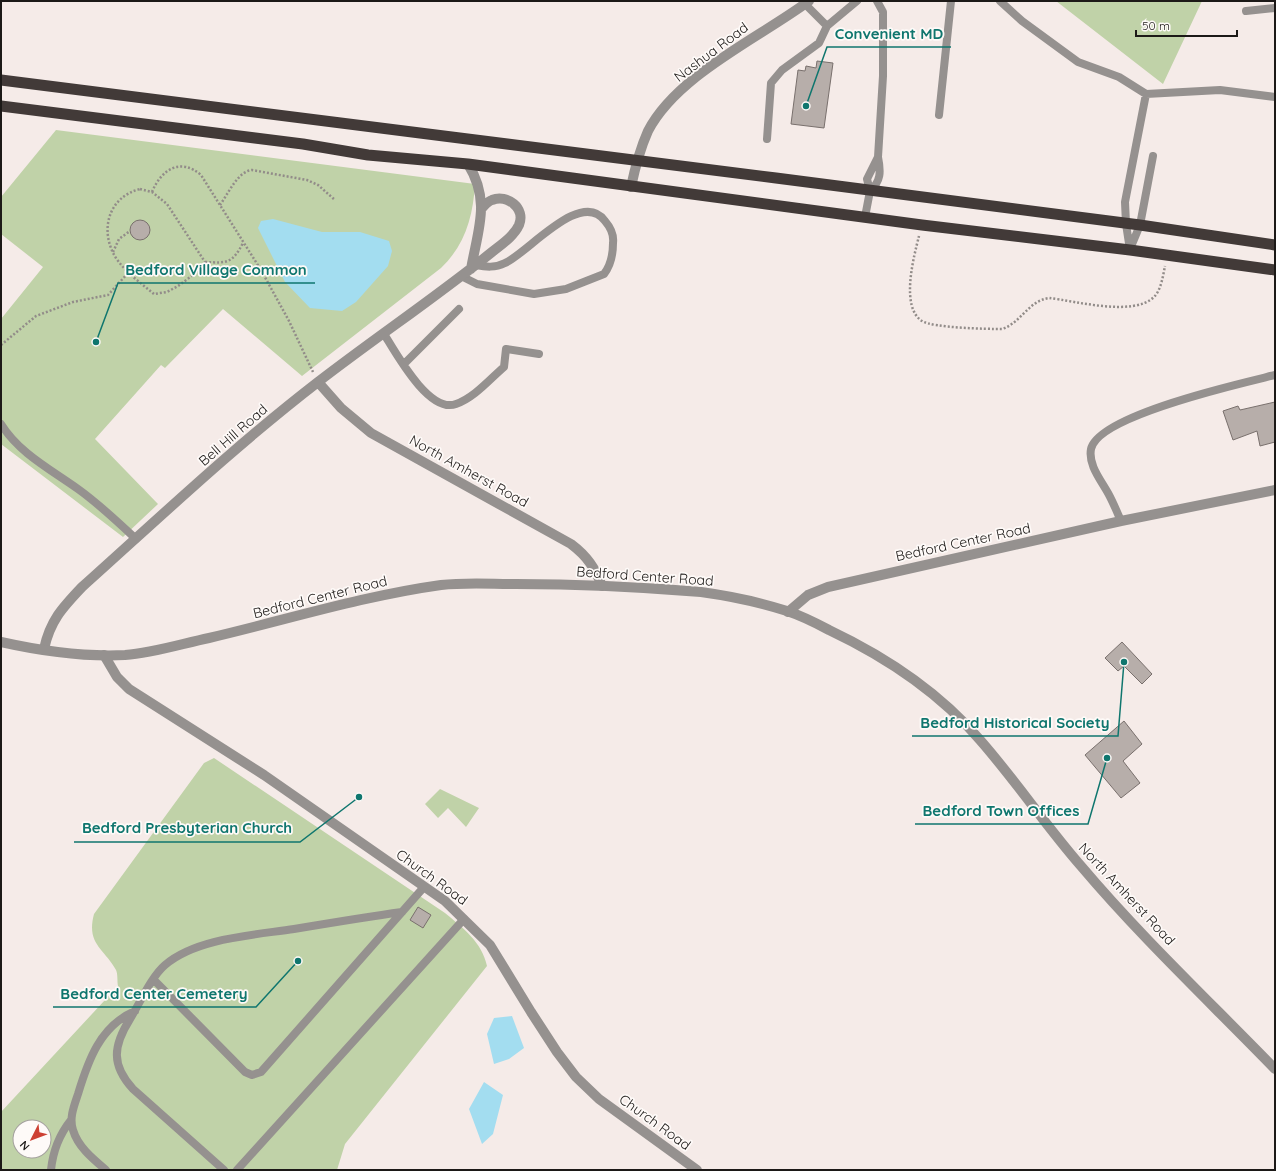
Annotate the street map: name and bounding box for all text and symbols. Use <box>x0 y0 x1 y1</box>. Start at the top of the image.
scale bar <box>1136 12 1237 38</box>
street label: Nashua Road <box>670 18 752 86</box>
text: 50 m <box>1142 18 1170 33</box>
callout: Convenient MD <box>827 20 951 47</box>
text: Convenient MD <box>835 24 943 43</box>
callout: Bedford Village Common <box>118 256 315 283</box>
text: Bedford Village Common <box>125 260 307 279</box>
street label: Bell Hill Road <box>195 400 271 470</box>
street label: North Amherst Road <box>406 431 532 511</box>
street label: Bedford Center Road <box>894 519 1032 565</box>
street label: Bedford Center Road <box>576 562 714 590</box>
street label: Bedford Center Road <box>251 572 389 622</box>
callout: Bedford Historical Society <box>912 709 1118 736</box>
text: Bedford Historical Society <box>920 713 1110 732</box>
callout: Bedford Town Offices <box>915 797 1088 824</box>
text: Bedford Town Offices <box>923 801 1079 820</box>
callout: Bedford Presbyterian Church <box>74 815 300 842</box>
text: Bedford Presbyterian Church <box>82 818 292 837</box>
street label: North Amherst Road <box>1075 839 1179 949</box>
street label: Church Road <box>393 845 471 909</box>
callout: Bedford Center Cemetery <box>53 980 256 1007</box>
text: Bedford Center Cemetery <box>60 984 248 1003</box>
street label: Church Road <box>616 1090 694 1154</box>
north arrow <box>12 1119 52 1159</box>
text: N <box>17 1138 32 1153</box>

